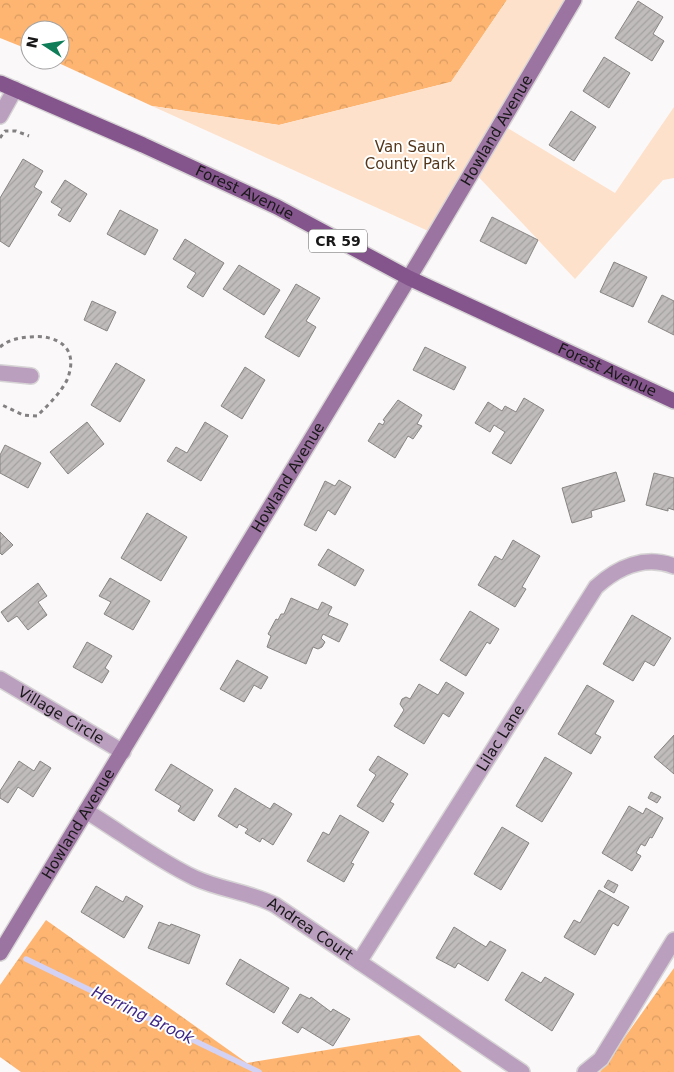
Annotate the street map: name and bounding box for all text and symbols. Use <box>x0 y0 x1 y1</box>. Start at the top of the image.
north arrow <box>20 20 70 70</box>
text: N <box>23 35 41 50</box>
street label: Howland Avenue <box>457 72 537 189</box>
park label: Van Saun County Park <box>365 138 456 173</box>
street label: Forest Avenue <box>193 162 297 223</box>
road number: CR 59 <box>309 230 367 252</box>
street label: Forest Avenue <box>555 339 659 401</box>
street label: Howland Avenue <box>248 419 328 536</box>
street label: Village Circle <box>15 683 108 748</box>
street label: Lilac Lane <box>473 701 528 775</box>
street label: Howland Avenue <box>38 765 118 882</box>
street label: Andrea Court <box>264 894 357 964</box>
water label: Herring Brook <box>89 982 198 1048</box>

